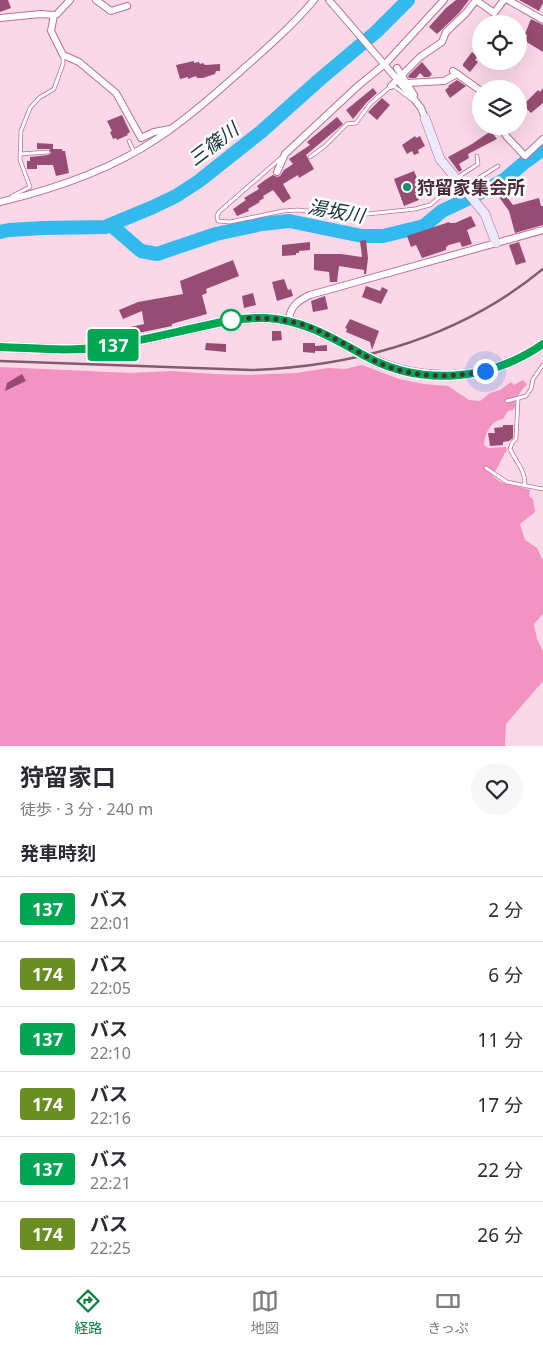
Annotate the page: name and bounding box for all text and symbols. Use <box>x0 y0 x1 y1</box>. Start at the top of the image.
map controls <box>472 15 527 135</box>
button: locate <box>472 15 527 70</box>
button: layers <box>472 80 527 135</box>
water label: 三篠川 <box>182 115 245 172</box>
place label: 狩留家集会所 <box>417 175 525 199</box>
marker: 狩留家集会所 <box>401 181 413 193</box>
water label: 湯坂川 <box>306 193 368 229</box>
unlabelled marker <box>220 309 242 331</box>
line badge: 137 <box>84 329 142 361</box>
text: 137 <box>98 333 128 357</box>
your location <box>473 359 498 384</box>
text: 狩留家口 <box>20 760 116 793</box>
button: heart <box>471 763 523 815</box>
text: 徒歩 · 3 分 · 240 m <box>20 798 153 820</box>
text: 発車時刻 <box>20 840 96 866</box>
text: バス <box>90 886 128 912</box>
text: 137 <box>32 897 63 921</box>
text: 2 分 <box>488 897 523 923</box>
text: 22:01 <box>90 912 131 934</box>
text: バス <box>90 951 128 977</box>
text: 174 <box>32 962 63 986</box>
text: 6 分 <box>488 962 523 988</box>
text: 22:05 <box>90 977 131 999</box>
text: バス <box>90 1016 128 1042</box>
text: 137 <box>32 1027 63 1051</box>
text: 11 分 <box>477 1027 523 1053</box>
text: 22:10 <box>90 1042 131 1064</box>
text: バス <box>90 1081 128 1107</box>
text: 174 <box>32 1092 63 1116</box>
text: 17 分 <box>477 1092 523 1118</box>
text: 22:16 <box>90 1107 131 1129</box>
text: バス <box>90 1146 128 1172</box>
text: 137 <box>32 1157 63 1181</box>
text: 22 分 <box>477 1157 523 1183</box>
text: 22:21 <box>90 1172 131 1194</box>
text: バス <box>90 1211 128 1237</box>
text: 174 <box>32 1222 63 1246</box>
text: 26 分 <box>477 1222 523 1248</box>
text: 22:25 <box>90 1237 131 1259</box>
tab: 経路 <box>74 1287 102 1337</box>
tab: 地図 <box>251 1287 279 1337</box>
tab: きっぷ <box>427 1287 469 1337</box>

